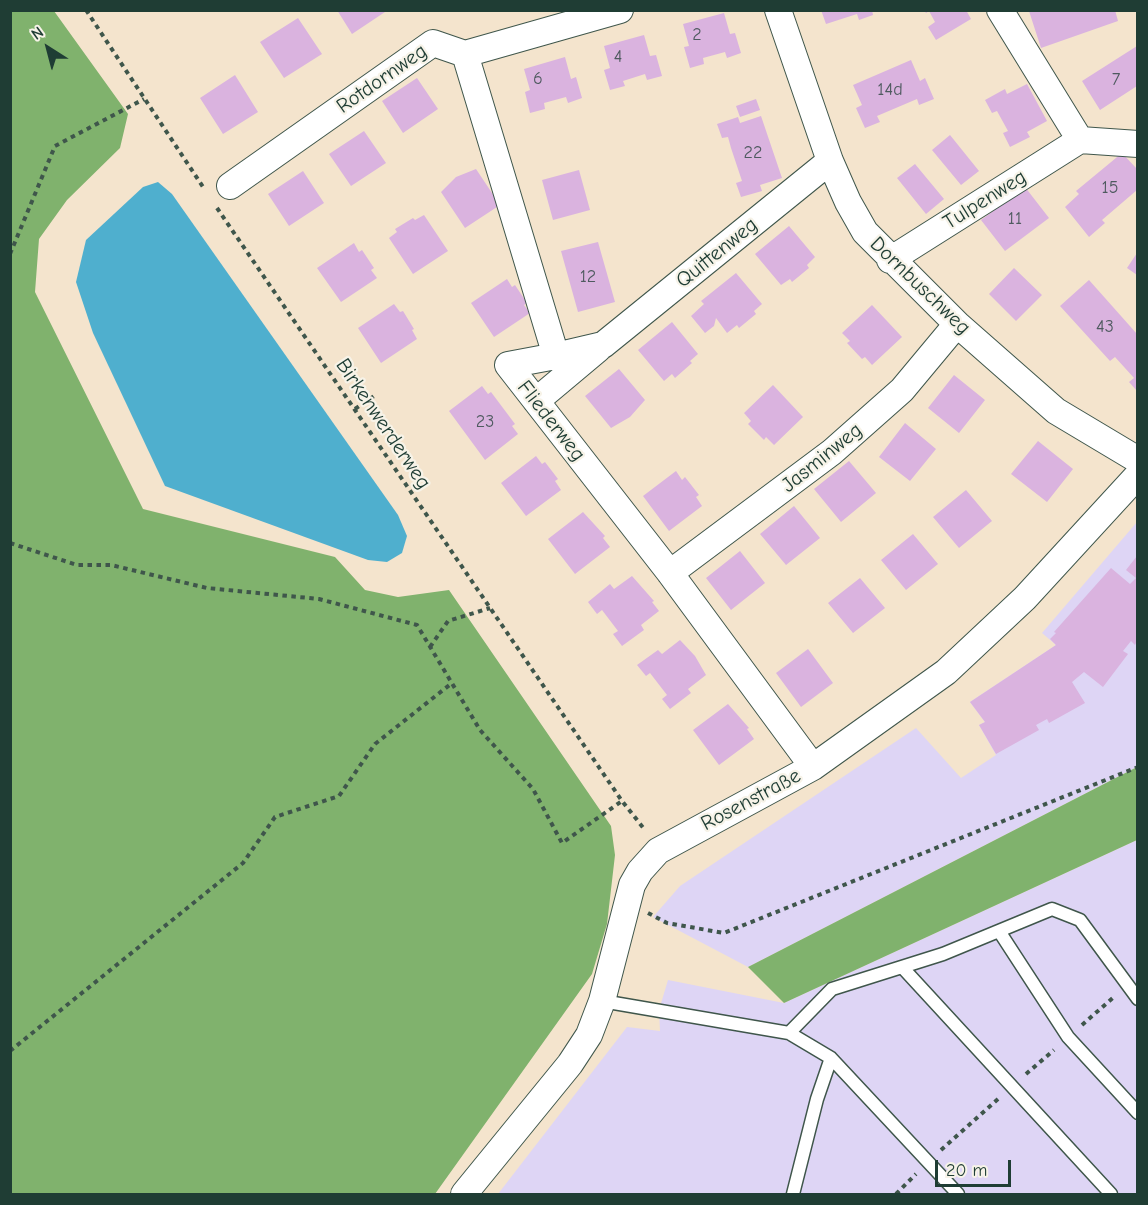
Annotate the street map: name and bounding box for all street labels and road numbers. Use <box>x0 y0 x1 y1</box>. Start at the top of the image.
street label: Rotdornweg <box>332 39 432 119</box>
street label: Tulpenweg <box>939 165 1031 235</box>
street label: Quittenweg <box>671 212 763 294</box>
street label: Dornbuschweg <box>864 232 976 340</box>
street label: Birkenwerderweg <box>330 354 436 494</box>
street label: Fliederweg <box>512 375 590 467</box>
street label: Jasminweg <box>776 418 868 498</box>
street label: Rosenstraße <box>697 763 805 837</box>

